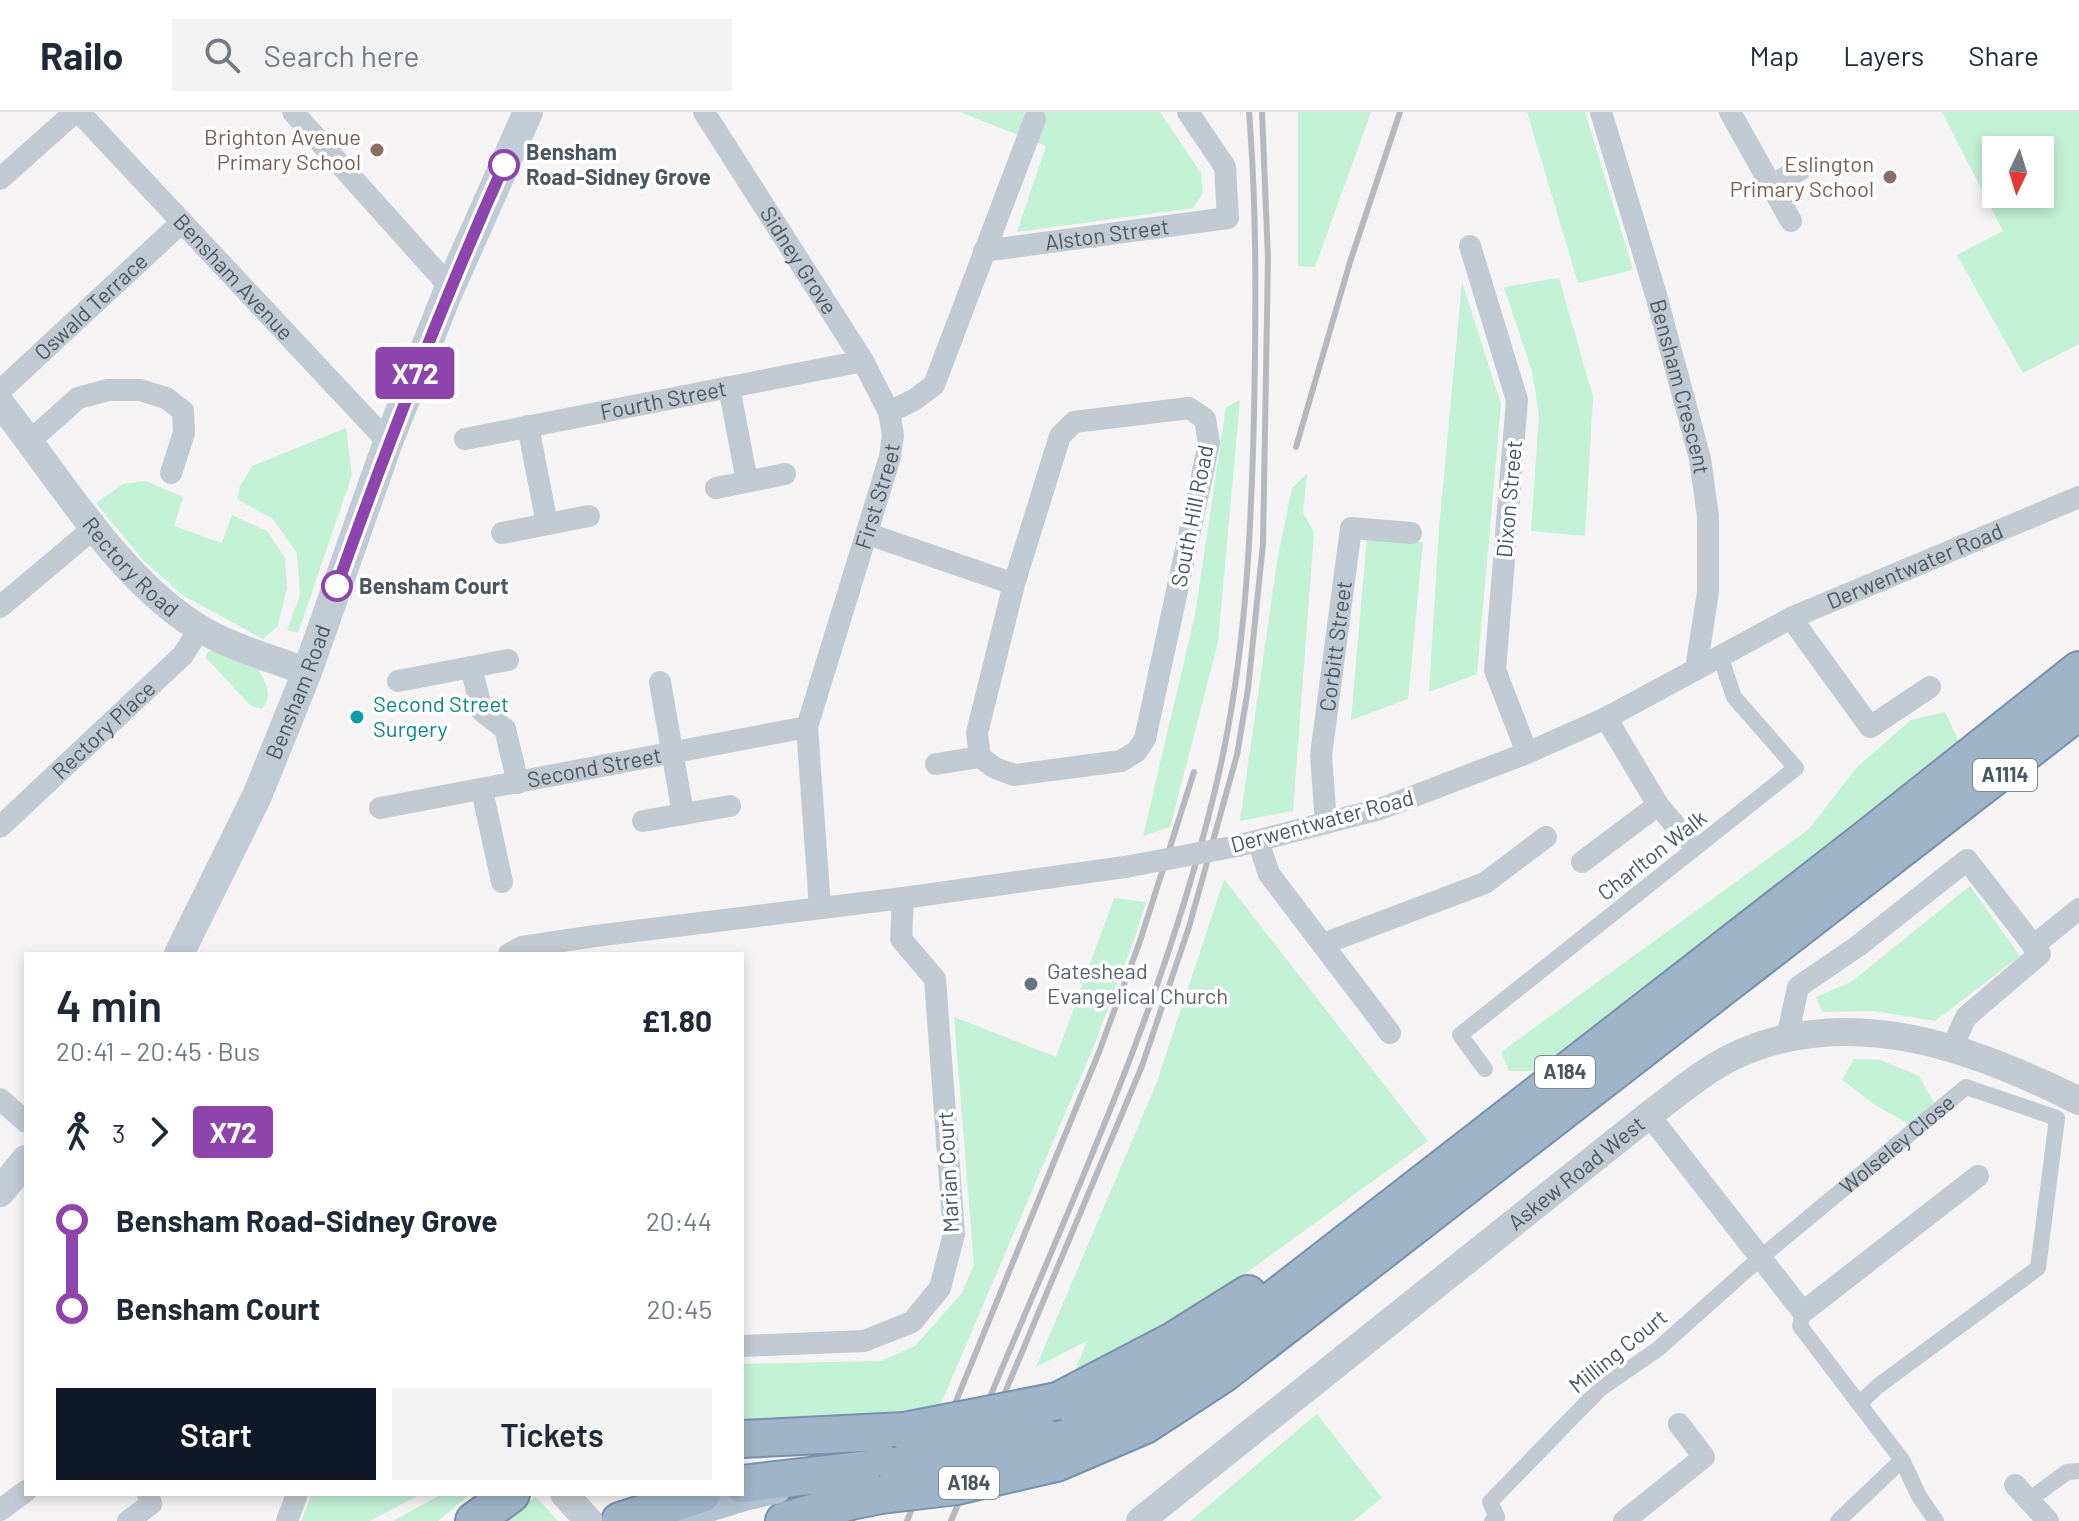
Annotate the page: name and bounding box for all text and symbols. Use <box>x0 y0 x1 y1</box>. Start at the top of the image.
search box <box>172 19 732 91</box>
text: Railo <box>40 32 124 78</box>
icon: search <box>200 33 244 77</box>
text: Search here <box>264 37 419 73</box>
text: Map <box>1749 38 1799 72</box>
text: Layers <box>1843 38 1924 72</box>
text: Share <box>1968 38 2039 72</box>
place label: Brighton Avenue Primary School <box>204 123 361 174</box>
north arrow <box>1982 136 2054 208</box>
map controls <box>1982 136 2054 208</box>
place label: Bensham Road-Sidney Grove <box>526 138 711 189</box>
marker: Brighton Avenue Primary School <box>368 141 386 159</box>
marker: Bensham Road-Sidney Grove <box>489 150 519 180</box>
place label: Eslington Primary School <box>1730 150 1874 201</box>
marker: Eslington Primary School <box>1881 168 1899 186</box>
street label: Sidney Grove <box>756 201 844 319</box>
street label: Bensham Avenue <box>169 208 300 345</box>
street label: Alston Street <box>1043 212 1170 255</box>
street label: Oswald Terrace <box>28 247 152 365</box>
street label: Bensham Crescent <box>1646 296 1716 476</box>
line badge: X72 <box>369 347 461 399</box>
text: X72 <box>391 356 439 390</box>
street label: Fourth Street <box>598 374 728 424</box>
street label: Dixon Street <box>1490 439 1526 559</box>
street label: First Street <box>849 442 904 552</box>
street label: South Hill Road <box>1165 443 1218 589</box>
street label: Rectory Road <box>78 511 184 622</box>
street label: Derwentwater Road <box>1823 517 2006 614</box>
marker: Bensham Court <box>322 571 352 601</box>
place label: Bensham Court <box>359 572 509 598</box>
street label: Corbitt Street <box>1313 579 1356 713</box>
street label: Bensham Road <box>259 621 335 763</box>
street label: Rectory Place <box>46 674 160 784</box>
place label: Second Street Surgery <box>373 690 509 741</box>
marker: Second Street Surgery <box>348 708 366 726</box>
street label: Second Street <box>525 741 663 792</box>
road number: A1114 <box>1973 759 2037 791</box>
street label: Derwentwater Road <box>1227 783 1416 857</box>
street label: Charlton Walk <box>1592 804 1711 905</box>
place label: Gateshead Evangelical Church <box>1047 957 1228 1008</box>
marker: Gateshead Evangelical Church <box>1022 975 1040 993</box>
text: 4 min <box>56 978 162 1031</box>
text: £1.80 <box>642 1002 712 1038</box>
text: 20:41 – 20:45 · Bus <box>56 1035 260 1066</box>
road number: A184 <box>1535 1056 1595 1088</box>
street label: Wolseley Close <box>1834 1088 1959 1199</box>
icon: walk <box>56 1110 100 1154</box>
icon: forward <box>137 1110 181 1154</box>
street label: Askew Road West <box>1502 1110 1649 1235</box>
street label: Marian Court <box>931 1111 963 1233</box>
text: X72 <box>209 1115 257 1149</box>
text: 3 <box>112 1117 125 1148</box>
text: Bensham Road-Sidney Grove <box>116 1202 498 1238</box>
text: 20:44 <box>646 1205 712 1236</box>
text: Bensham Court <box>116 1290 320 1326</box>
text: 20:45 <box>647 1293 712 1324</box>
street label: Milling Court <box>1563 1303 1672 1398</box>
button: Start <box>56 1388 376 1480</box>
button: Tickets <box>392 1388 712 1480</box>
road number: A184 <box>939 1467 999 1499</box>

